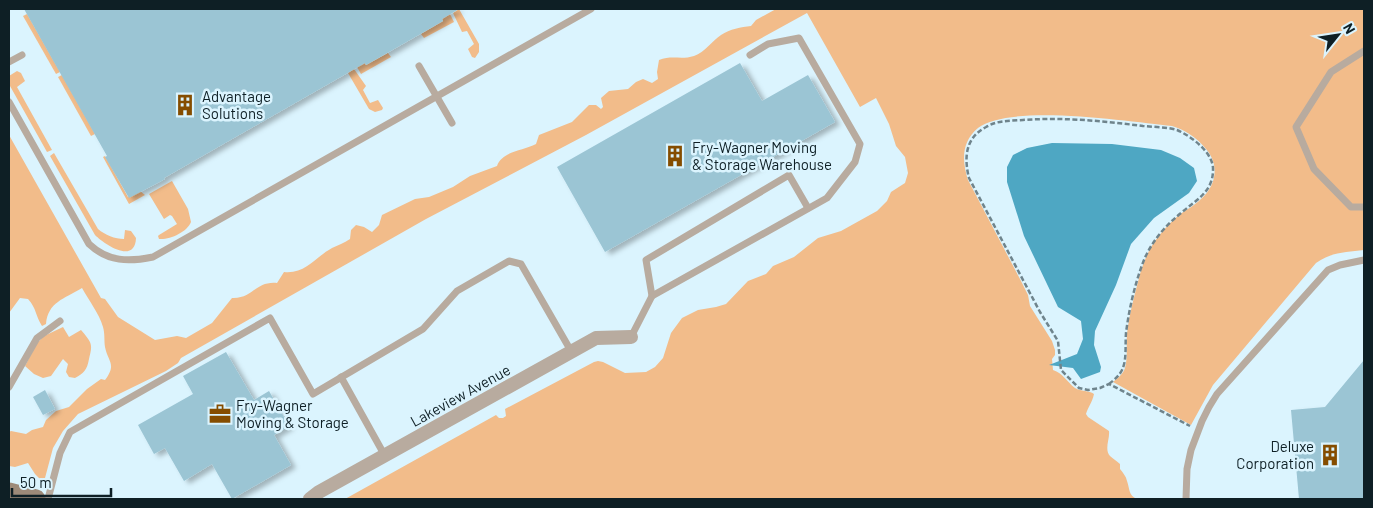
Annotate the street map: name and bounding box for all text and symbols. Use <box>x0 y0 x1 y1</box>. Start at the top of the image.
north arrow <box>1313 10 1363 60</box>
text: N <box>1340 20 1359 37</box>
place label: Advantage Solutions <box>202 87 271 122</box>
building icon: Advantage Solutions <box>172 92 198 118</box>
place label: Fry-Wagner Moving & Storage Warehouse <box>692 138 832 173</box>
building icon: Fry-Wagner Moving & Storage Warehouse <box>662 143 688 169</box>
street label: Lakeview Avenue <box>407 360 513 430</box>
place label: Fry-Wagner Moving & Storage <box>236 396 349 431</box>
office icon: Fry-Wagner Moving & Storage <box>207 401 233 427</box>
place label: Deluxe Corporation <box>1236 437 1314 472</box>
building icon: Deluxe Corporation <box>1317 442 1343 468</box>
scale bar <box>12 466 111 498</box>
text: 50 m <box>20 473 52 491</box>

